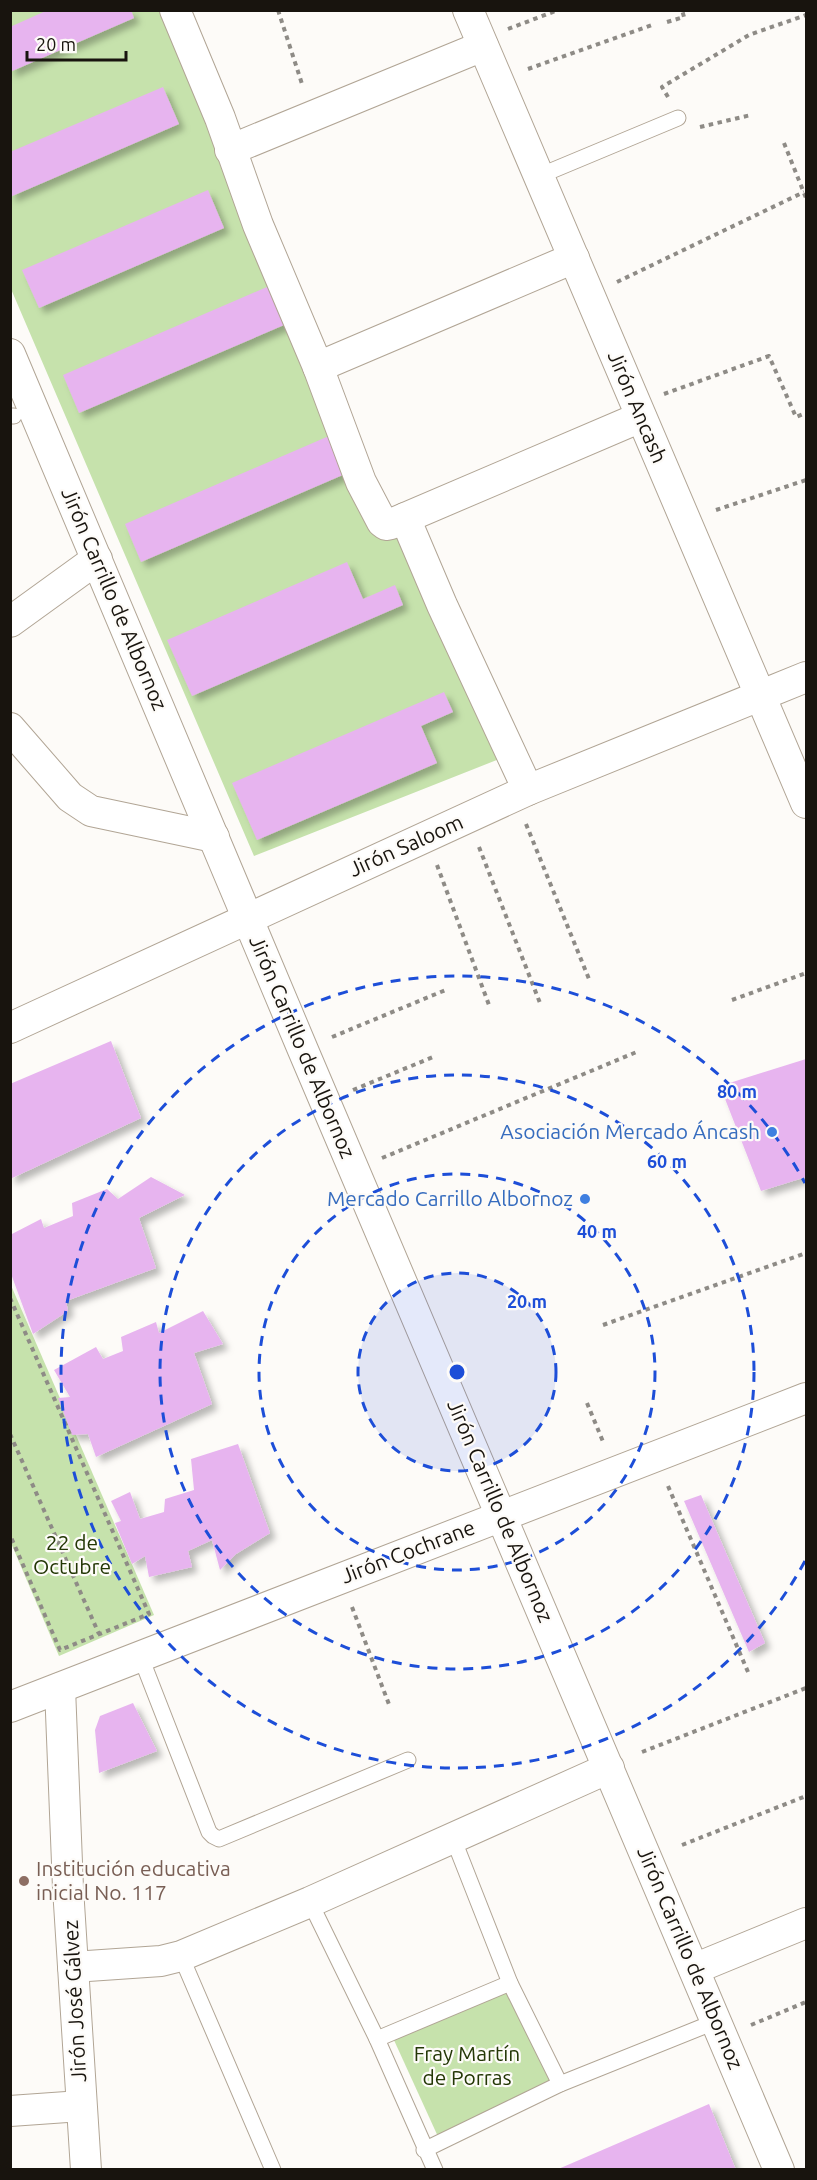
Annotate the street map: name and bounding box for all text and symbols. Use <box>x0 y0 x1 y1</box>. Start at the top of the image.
scale bar <box>27 24 126 62</box>
text: 20 m <box>36 34 76 54</box>
street label: Jirón Ancash <box>603 347 672 466</box>
street label: Jirón Carrillo de Albornoz <box>57 484 173 713</box>
street label: Jirón Saloom <box>345 809 466 881</box>
street label: Jirón Carrillo de Albornoz <box>245 932 361 1161</box>
text: 80 m <box>717 1081 757 1101</box>
place label: Asociación Mercado Áncash <box>500 1119 760 1143</box>
marker: Asociación Mercado Áncash <box>765 1125 779 1139</box>
text: 60 m <box>647 1151 687 1171</box>
place label: Mercado Carrillo Albornoz <box>327 1186 573 1210</box>
marker: Mercado Carrillo Albornoz <box>578 1192 592 1206</box>
text: 40 m <box>577 1221 617 1241</box>
text: 20 m <box>507 1291 547 1311</box>
centre of rings <box>447 1362 467 1382</box>
street label: Jirón Carrillo de Albornoz <box>443 1396 559 1625</box>
street label: Jirón Cochrane <box>337 1514 478 1588</box>
park label: 22 de Octubre <box>33 1530 111 1578</box>
street label: Jirón Carrillo de Albornoz <box>633 1843 749 2072</box>
place label: Institución educativa inicial No. 117 <box>36 1856 231 1904</box>
marker: Institución educativa inicial No. 117 <box>17 1874 31 1888</box>
street label: Jirón José Gálvez <box>58 1919 90 2083</box>
park label: Fray Martín de Porras <box>414 2041 520 2089</box>

